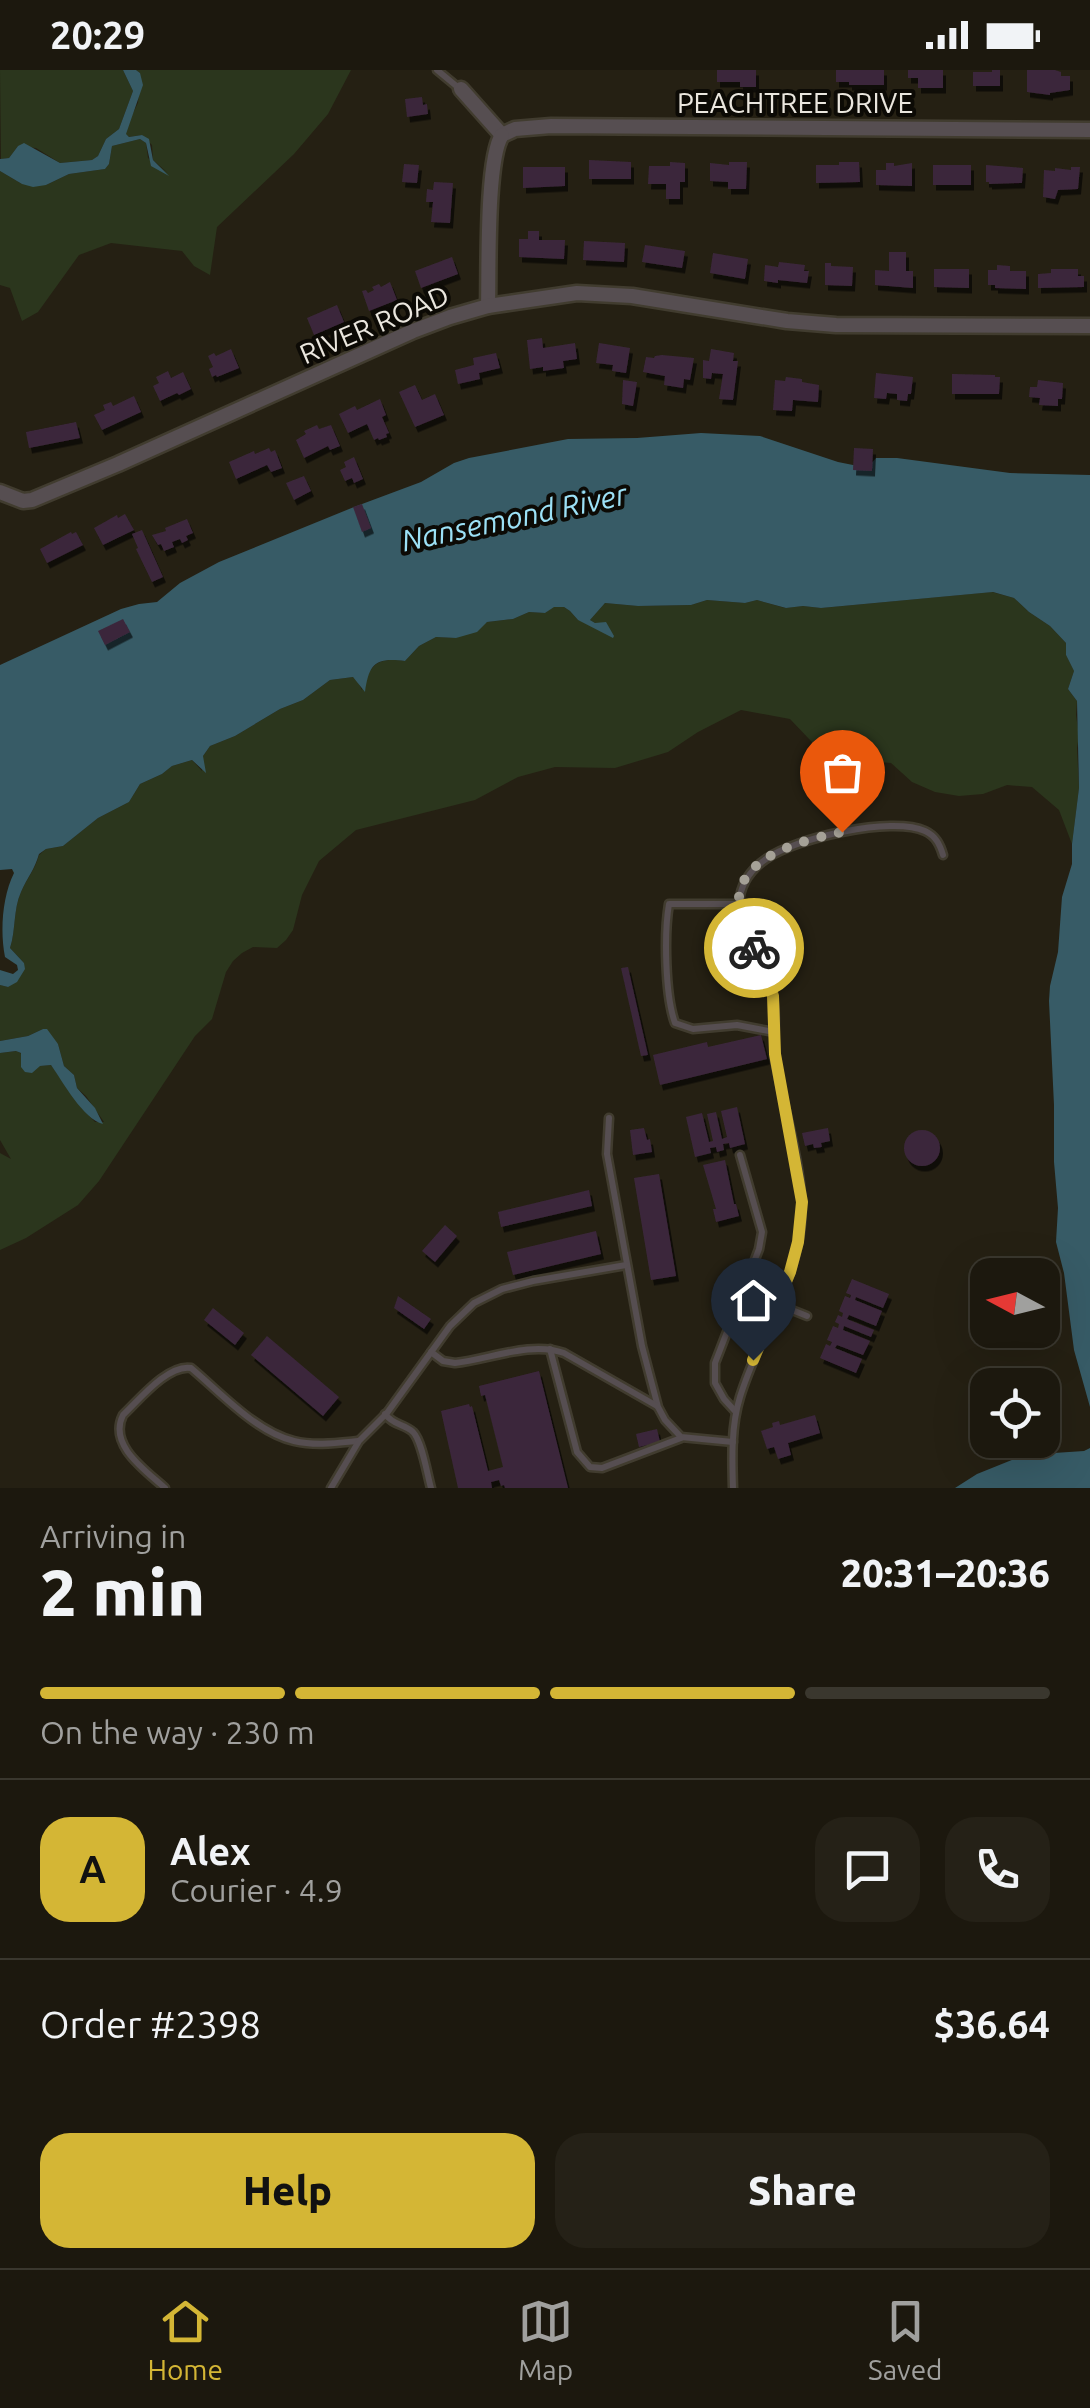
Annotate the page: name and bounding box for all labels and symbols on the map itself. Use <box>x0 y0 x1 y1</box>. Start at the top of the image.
street label: PEACHTREE DRIVE <box>677 87 913 118</box>
street label: RIVER ROAD <box>295 279 453 369</box>
water label: Nansemond River <box>398 476 631 557</box>
pin <box>800 730 885 833</box>
courier <box>704 898 804 998</box>
pin <box>711 1258 796 1361</box>
north arrow <box>970 1258 1060 1348</box>

